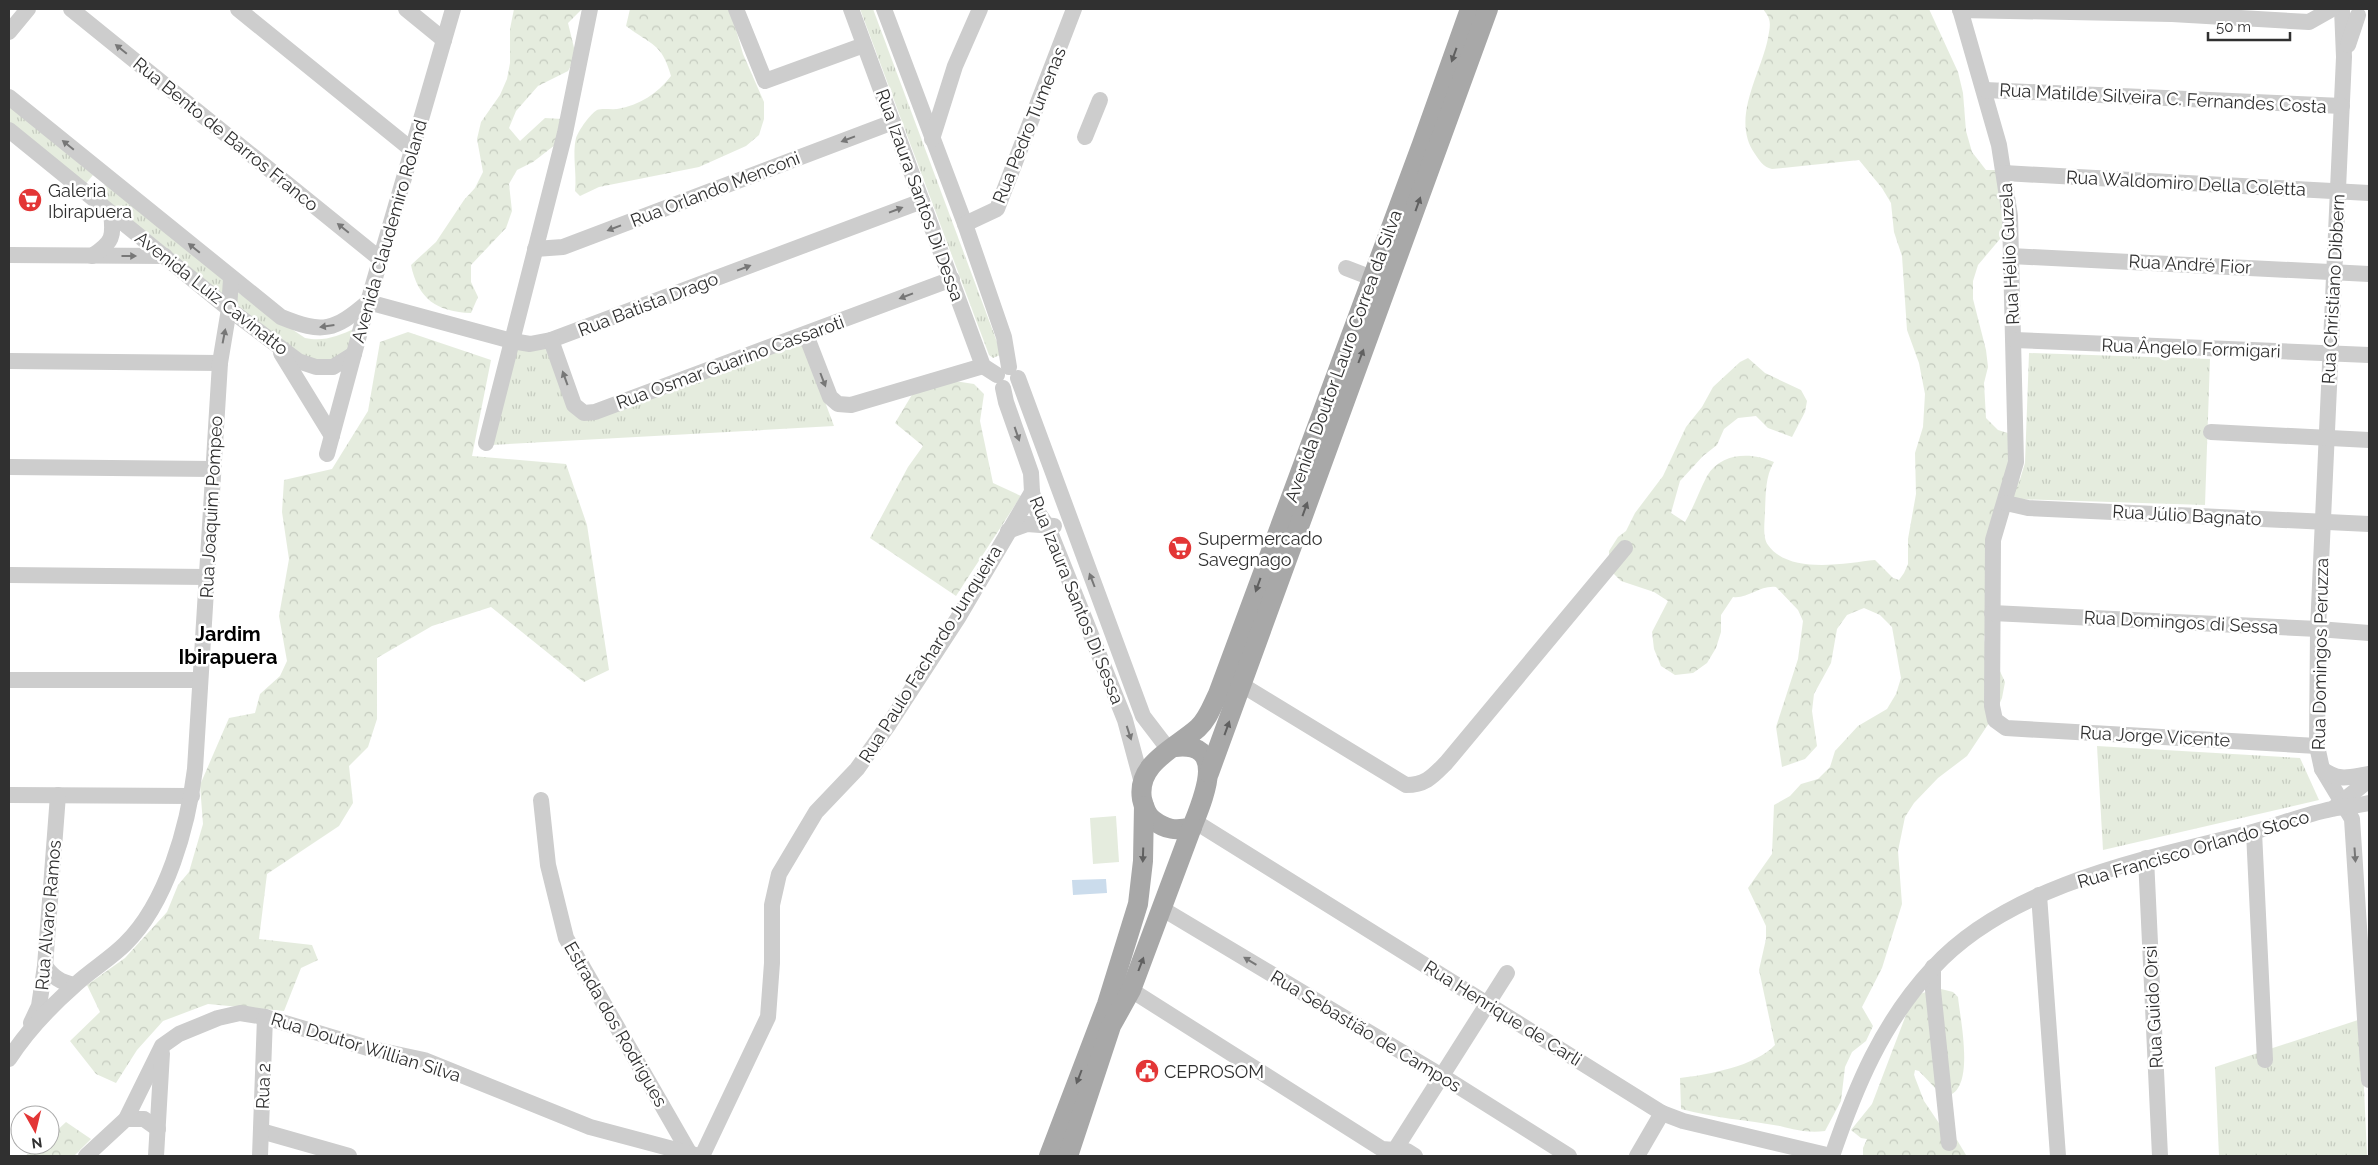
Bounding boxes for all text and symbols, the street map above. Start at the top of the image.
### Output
scale bar [2208,10,2290,42]
text: 50 m [2216,18,2251,36]
one-way arrow [115,44,128,55]
street label: Rua Pedro Tumenas [988,44,1070,206]
one-way arrow [1450,47,1457,62]
street label: Rua Bento de Barros Franco [129,53,323,215]
street label: Rua Matilde Silveira C. Fernandes Costa [1999,79,2327,117]
street label: Rua Izaura Santos Di Dessa [872,86,968,304]
street label: Avenida Claudemiro Roland [347,117,431,345]
one-way arrow [840,136,855,143]
one-way arrow [61,140,74,151]
street label: Rua Orlando Menconi [627,147,803,231]
street label: Rua Waldomiro Della Coletta [2065,166,2307,200]
place label: Galeria Ibirapuera [48,180,132,222]
street label: Rua Hélio Guzela [1995,183,2023,325]
supermarket icon: Galeria Ibirapuera [17,187,43,213]
street label: Rua Christiano Dibbern [2318,193,2348,385]
one-way arrow [1414,196,1422,211]
one-way arrow [889,206,904,214]
street label: Avenida Doutor Lauro Correa da Silva [1280,207,1406,505]
one-way arrow [336,223,349,234]
one-way arrow [606,224,621,232]
street label: Avenida Luiz Cavinatto [131,227,293,359]
one-way arrow [187,242,200,253]
street label: Rua André Fior [2128,250,2253,278]
one-way arrow [121,252,137,260]
one-way arrow [737,263,751,271]
street label: Rua Batista Drago [575,268,721,340]
one-way arrow [899,293,913,301]
street label: Rua Osmar Guarino Cassaroti [613,311,847,413]
one-way arrow [319,323,335,331]
one-way arrow [221,328,229,344]
street label: Rua Ângelo Formigari [2101,333,2281,362]
one-way arrow [1357,348,1365,363]
one-way arrow [561,371,568,386]
one-way arrow [820,373,827,388]
street label: Rua Joaquim Pompeo [196,415,226,599]
one-way arrow [1014,427,1021,442]
street label: Rua Izaura Santos Di Sessa [1026,493,1128,707]
one-way arrow [1302,501,1309,516]
street label: Rua Júlio Bagnato [2112,501,2262,529]
place label: Supermercado Savegnago [1198,528,1323,570]
supermarket icon: Supermercado Savegnago [1167,535,1193,561]
street label: Rua Paulo Fachardo Junqueira [854,542,1006,766]
street label: Rua Domingos Peruzza [2308,558,2332,750]
one-way arrow [1088,572,1096,587]
one-way arrow [1254,578,1262,593]
street label: Rua Domingos di Sessa [2083,606,2279,638]
district label: Jardim Ibirapuera [179,622,277,669]
one-way arrow [1223,720,1231,735]
street label: Rua Jorge Vicente [2079,722,2231,750]
one-way arrow [1126,725,1133,740]
street label: Rua Francisco Orlando Stoco [2075,806,2312,892]
street label: Rua Alvaro Ramos [31,839,65,991]
one-way arrow [1139,847,1147,863]
one-way arrow [2351,847,2359,863]
street label: Estrada dos Rodrigues [560,938,672,1111]
street label: Rua Guido Orsi [2139,945,2167,1069]
one-way arrow [1138,956,1145,971]
street label: Rua Henrique de Carli [1420,956,1586,1070]
one-way arrow [1243,957,1256,966]
street label: Rua Sebastião de Campos [1267,966,1465,1096]
street label: Rua Doutor Willian Silva [269,1008,463,1086]
public building icon: CEPROSOM [1134,1058,1160,1084]
place label: CEPROSOM [1164,1061,1264,1082]
street label: Rua 2 [252,1063,274,1109]
one-way arrow [1075,1070,1083,1085]
north arrow [10,1105,60,1155]
text: N [30,1134,43,1152]

